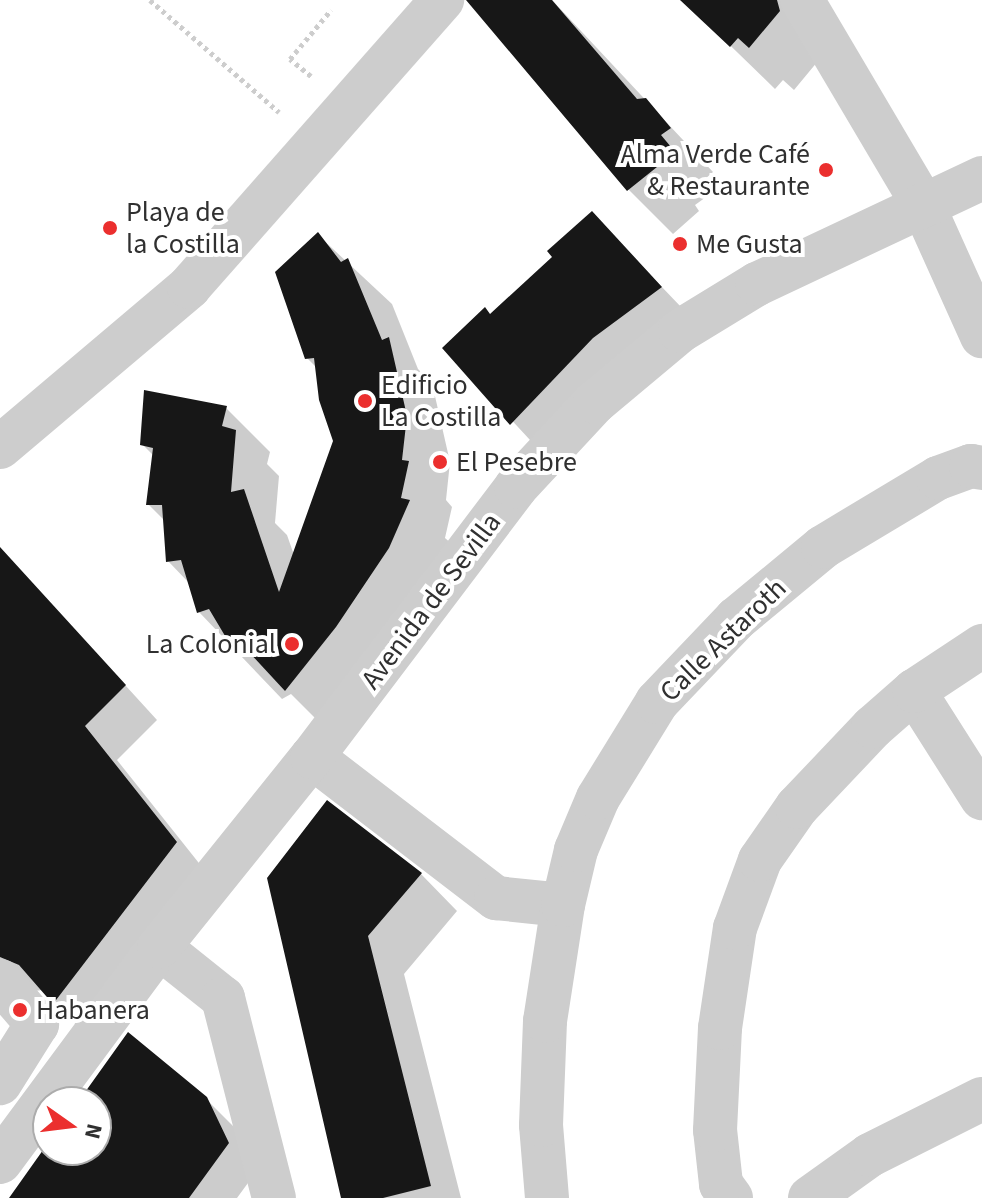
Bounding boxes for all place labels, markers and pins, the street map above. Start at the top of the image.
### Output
place label: Alma Verde Café & Restaurante [620,137,810,203]
marker: Alma Verde Café & Restaurante [817,161,835,179]
place label: Playa de la Costilla [126,195,240,261]
marker: Playa de la Costilla [101,219,119,237]
place label: Me Gusta [696,227,803,261]
marker: Me Gusta [671,235,689,253]
place label: Edificio La Costilla [381,368,501,434]
marker: Edificio La Costilla [356,392,374,410]
place label: El Pesebre [456,445,577,479]
marker: El Pesebre [431,453,449,471]
place label: La Colonial [146,627,276,661]
marker: La Colonial [283,635,301,653]
place label: Habanera [36,993,150,1027]
marker: Habanera [11,1001,29,1019]

